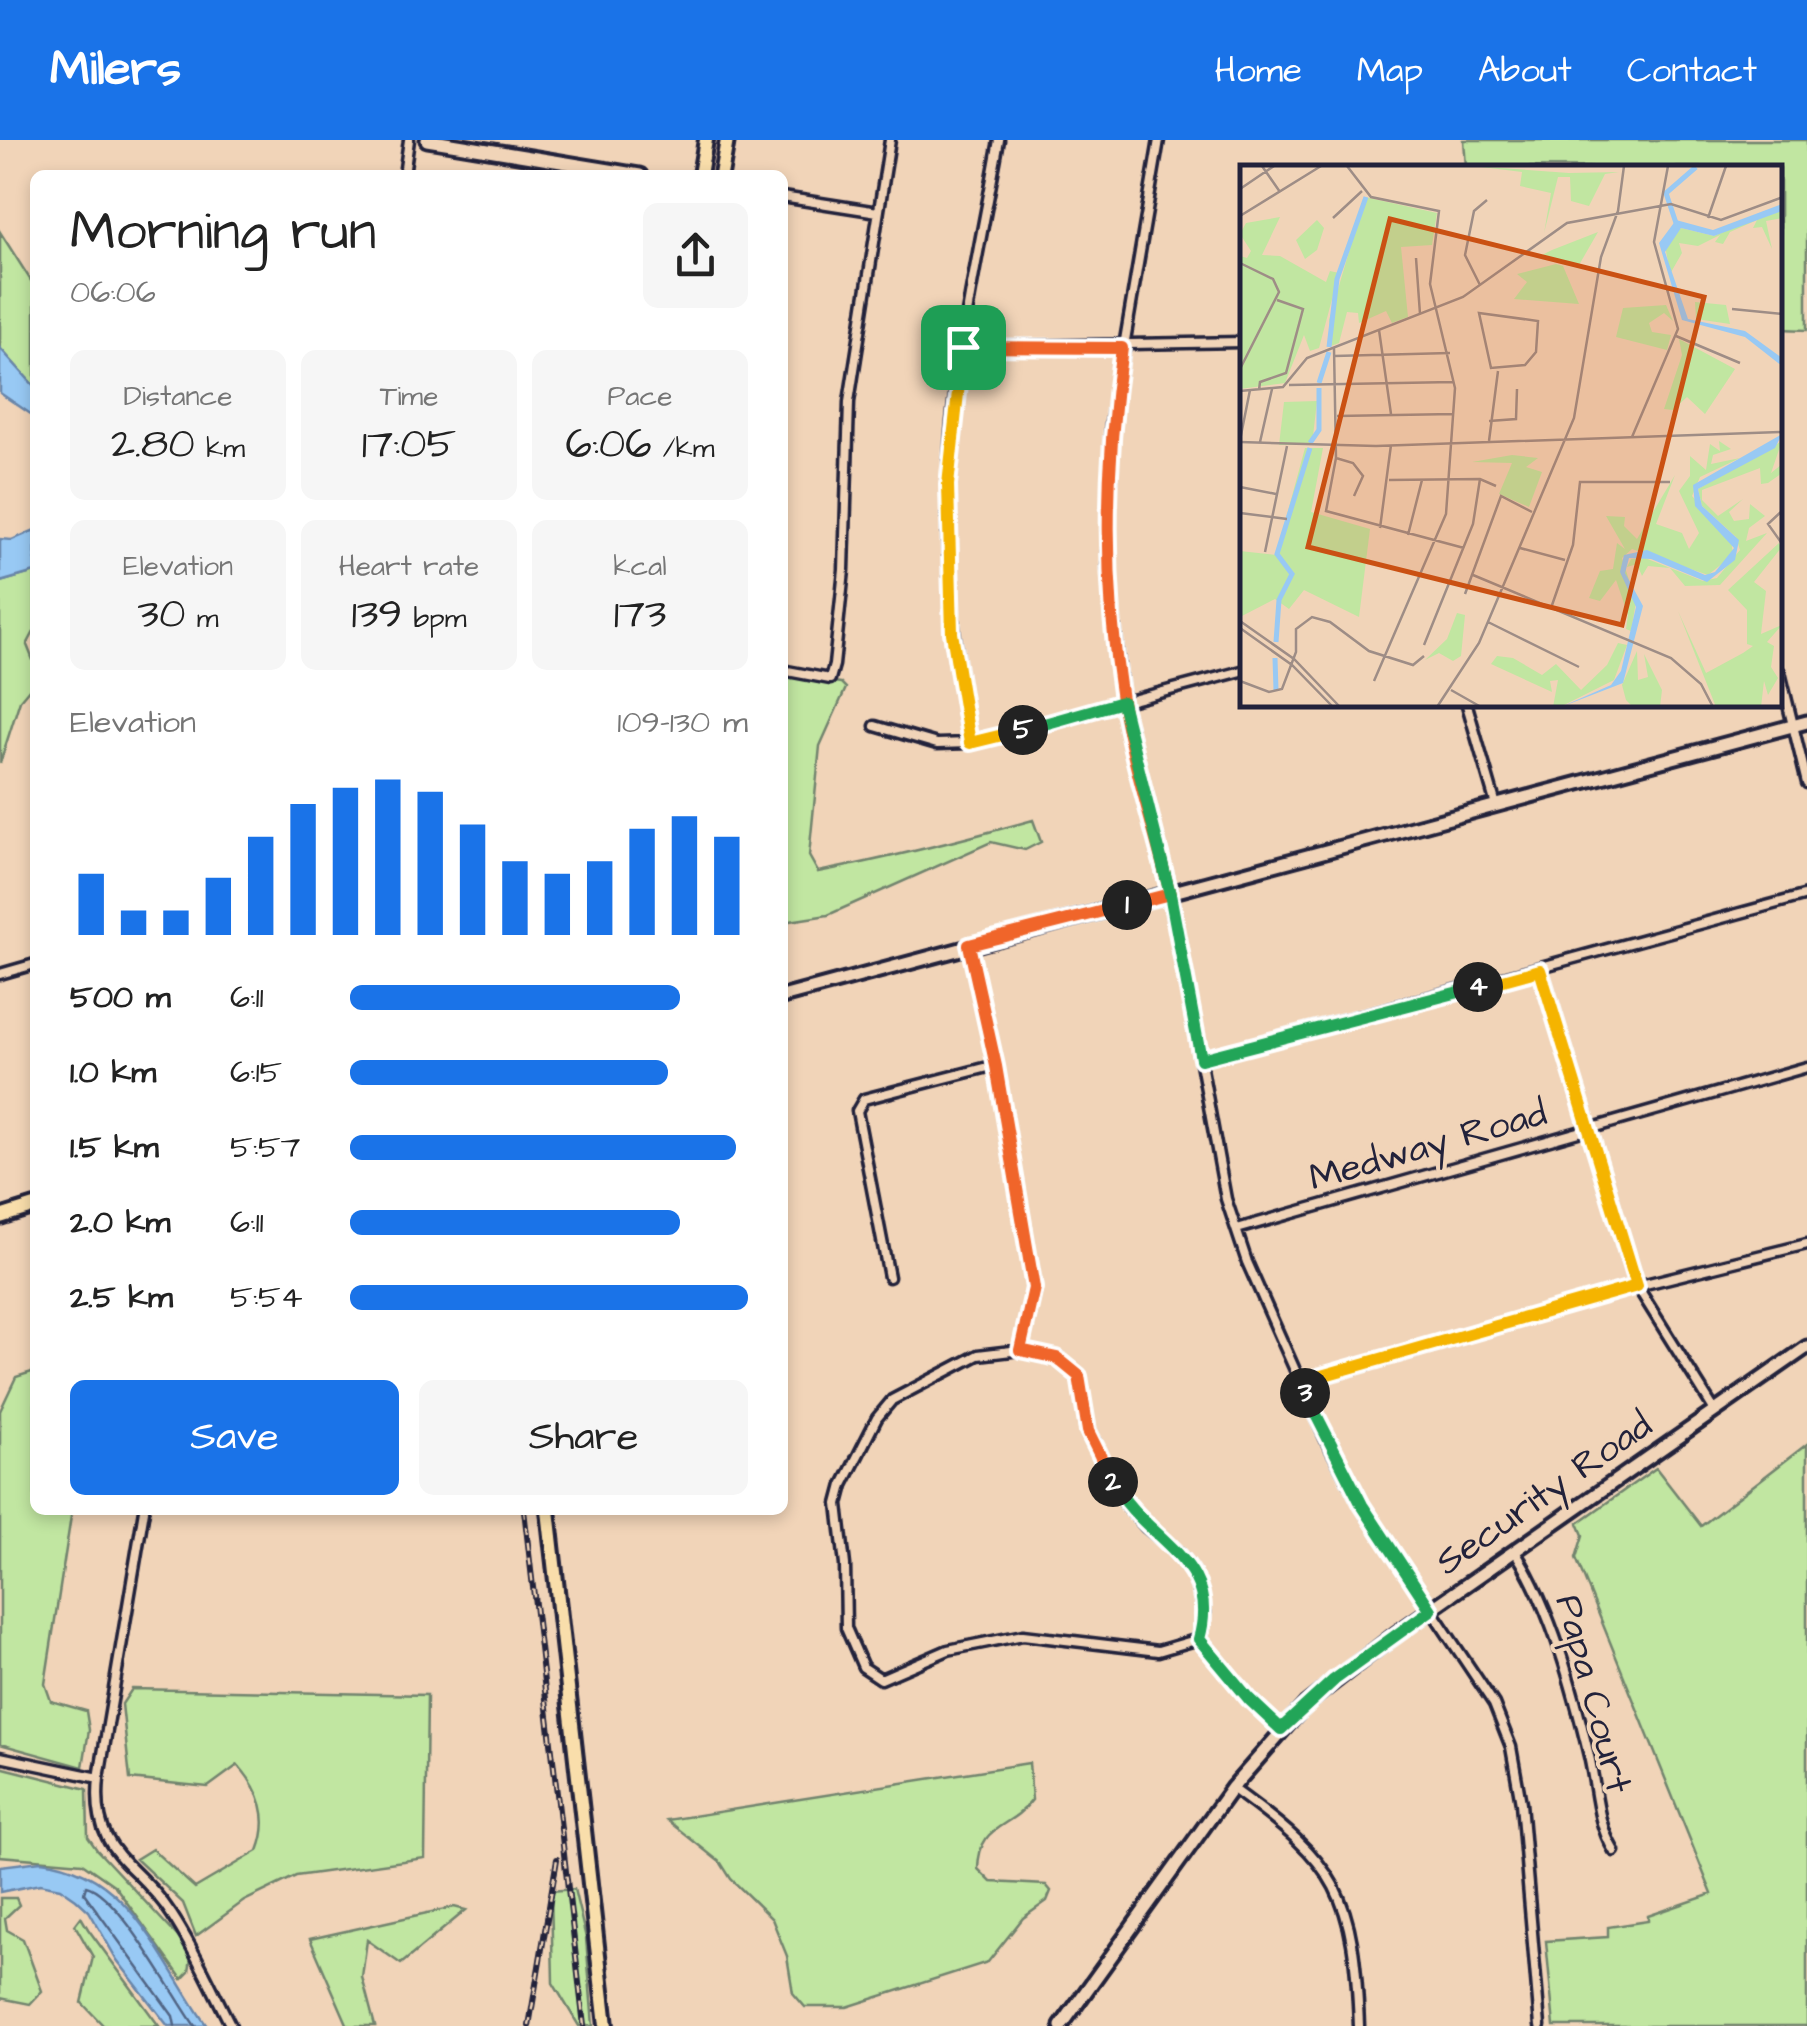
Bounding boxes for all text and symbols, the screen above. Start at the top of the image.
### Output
text: Milers [50,37,181,103]
text: Home [1215,46,1302,95]
text: Map [1357,46,1423,95]
text: About [1478,46,1572,95]
text: Contact [1627,46,1757,95]
inset map [1240,165,1782,708]
text: Morning run [70,194,376,270]
button: share [643,203,748,308]
text: 06:06 [70,270,156,315]
pin [921,305,1006,390]
icon: arrive [936,320,991,375]
text: Distance [124,377,232,416]
text: Time [380,377,438,416]
text: Pace [608,377,672,416]
text: 2.80 [111,416,195,474]
text: 17:05 [362,416,456,474]
text: 6:06 [565,416,652,474]
text: km [195,429,245,468]
text: /km [652,429,715,468]
text: Elevation [123,547,233,586]
text: Heart rate [339,547,479,586]
text: kcal [613,547,667,586]
text: 30 [138,586,185,644]
text: 139 [352,586,402,644]
text: 173 [614,586,666,644]
text: m [185,599,218,638]
text: bpm [402,599,466,638]
text: Elevation [70,700,196,745]
text: 109–130 m [617,700,748,745]
pin: 5 [998,705,1048,755]
text: 5 [1013,710,1033,749]
pin: 1 [1102,880,1152,930]
text: 1 [1125,885,1129,924]
pin: 4 [1453,962,1503,1012]
text: 4 [1468,967,1488,1006]
text: 500 m [70,975,171,1020]
text: 6:11 [230,975,264,1020]
text: 1.0 km [70,1050,156,1095]
text: 6:15 [230,1050,282,1095]
street label: Medway Road [1303,1087,1553,1206]
text: 1.5 km [70,1125,159,1170]
text: 5:57 [230,1125,300,1170]
text: 2.0 km [70,1200,170,1245]
text: 6:11 [230,1200,264,1245]
text: 2.5 km [70,1275,173,1320]
text: 5:54 [230,1275,302,1320]
pin: 3 [1280,1368,1330,1418]
text: 3 [1298,1373,1312,1412]
button: Save [70,1380,399,1495]
button: Share [419,1380,748,1495]
street label: Security Road [1425,1400,1663,1589]
pin: 2 [1088,1457,1138,1507]
text: 2 [1105,1462,1121,1501]
street label: Papa Court [1542,1589,1644,1799]

